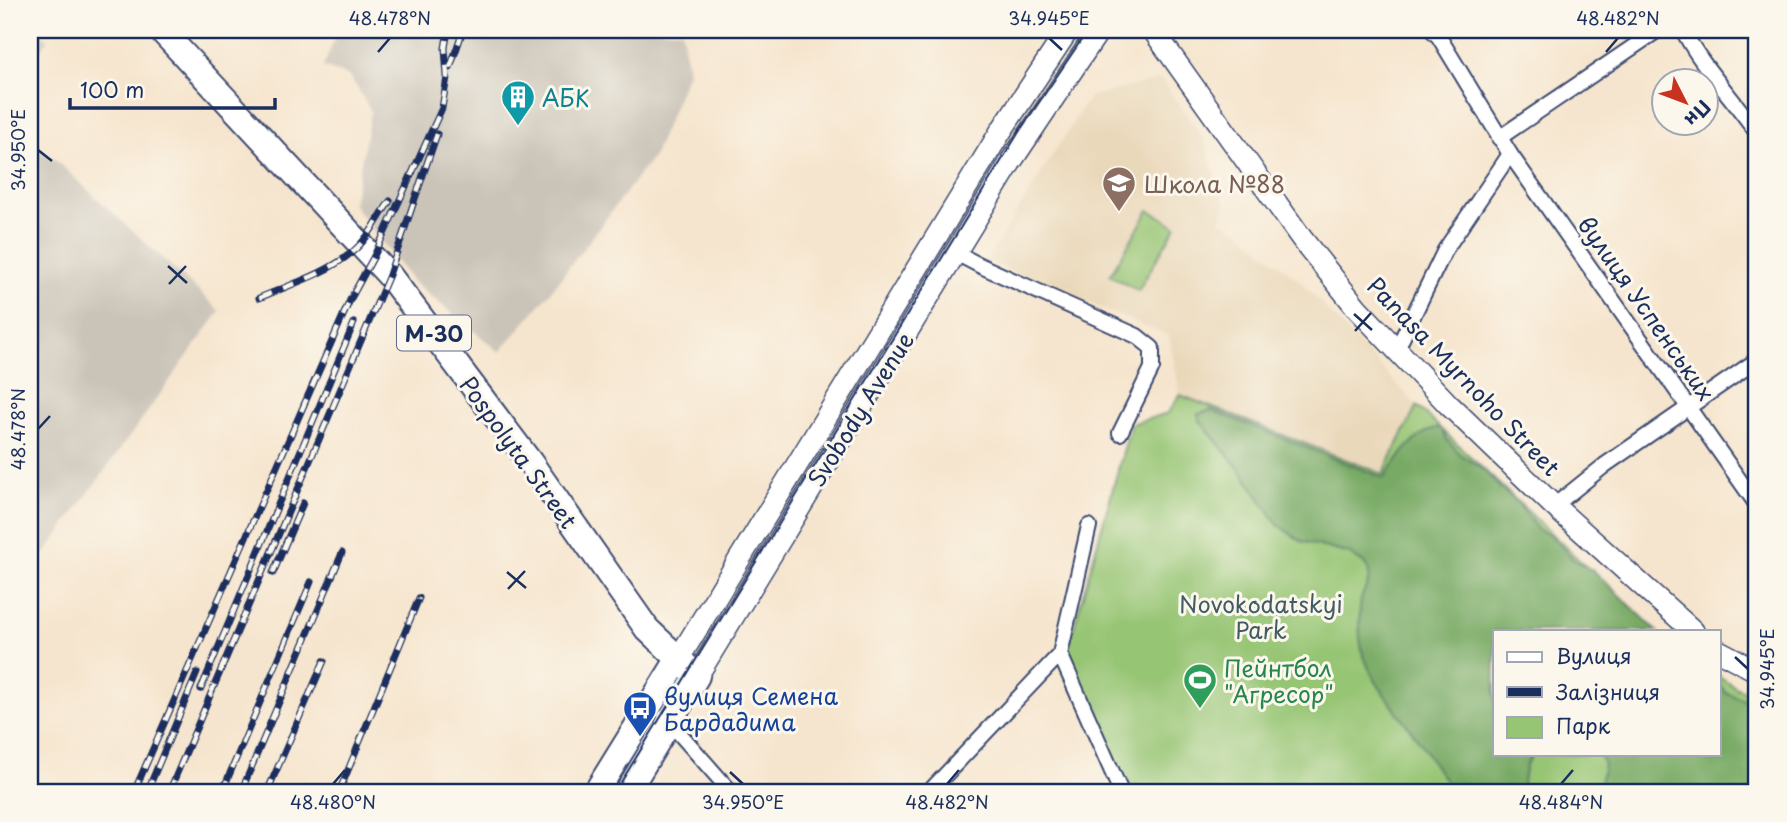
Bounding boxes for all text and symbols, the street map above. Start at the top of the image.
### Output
text: 48.478°N [349,4,431,31]
text: 34.945°E [1008,4,1090,31]
text: 48.482°N [1576,4,1660,31]
scale bar [70,66,275,110]
north arrow [1650,66,1720,136]
text: 100 m [80,73,144,105]
building icon: АБК [499,78,537,127]
place label: АБК [542,80,589,115]
text: Пн [1679,94,1718,134]
text: 34.950°E [4,109,31,191]
school or university icon: Школа №88 [1100,164,1138,213]
place label: Школа №88 [1144,166,1285,201]
street label: вулиця Успенських [1570,209,1724,407]
street label: Panasa Myrnoho Street [1359,269,1569,483]
road number: М-30 [397,316,471,350]
street label: Svobody Avenue [798,325,922,493]
street label: Pospolyta Street [452,368,586,536]
text: 48.478°N [4,388,31,470]
park label: Novokodatskyi Park [1179,586,1343,647]
text: 34.945°E [1753,628,1780,710]
legend [1493,630,1720,756]
text: Вулиця [1556,639,1632,671]
place label: Пейнтбол "Агресор" [1224,650,1334,711]
sports icon: Пейнтбол "Агресор" [1181,661,1219,710]
text: Залізниця [1555,675,1660,707]
place label: вулиця Семена Бардадима [664,678,839,739]
bus stop icon: вулиця Семена Бардадима [621,689,659,738]
text: Парк [1556,709,1611,741]
text: 48.480°N [290,788,376,815]
text: 34.950°E [702,788,784,815]
text: 48.482°N [905,788,989,815]
text: 48.484°N [1519,788,1603,815]

